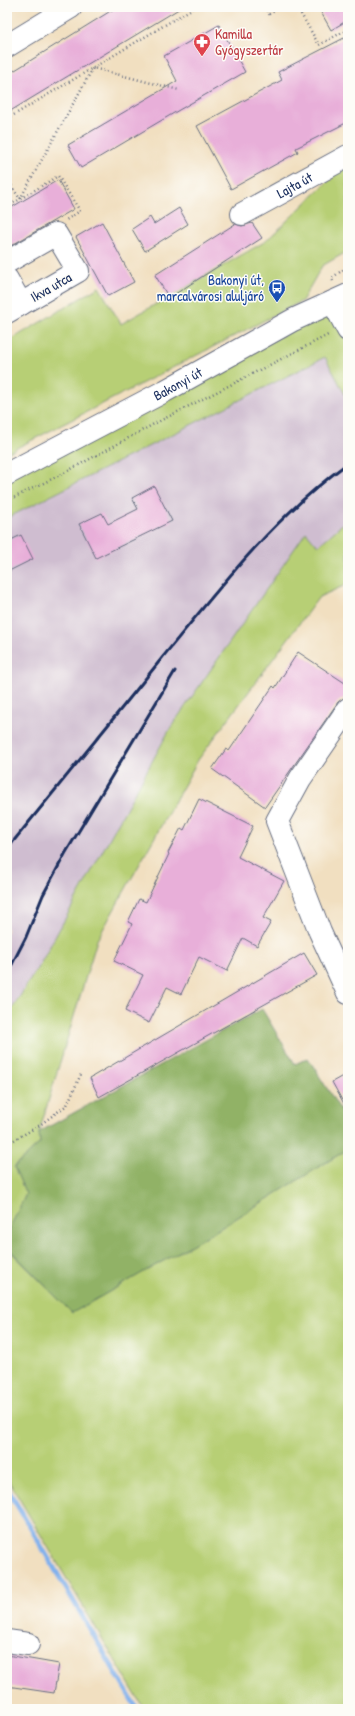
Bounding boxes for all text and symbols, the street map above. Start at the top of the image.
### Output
place label: Kamilla Gyógyszertár [215,24,284,60]
pharmacy icon: Kamilla Gyógyszertár [192,32,212,57]
street label: Lajta út [273,167,316,202]
street label: Ikva utca [27,267,75,306]
place label: Bakonyi út, marcalvárosi aluljáró [157,270,264,306]
bus stop icon: Bakonyi út, marcalvárosi aluljáró [267,278,287,303]
street label: Bakonyi út [150,362,205,405]

